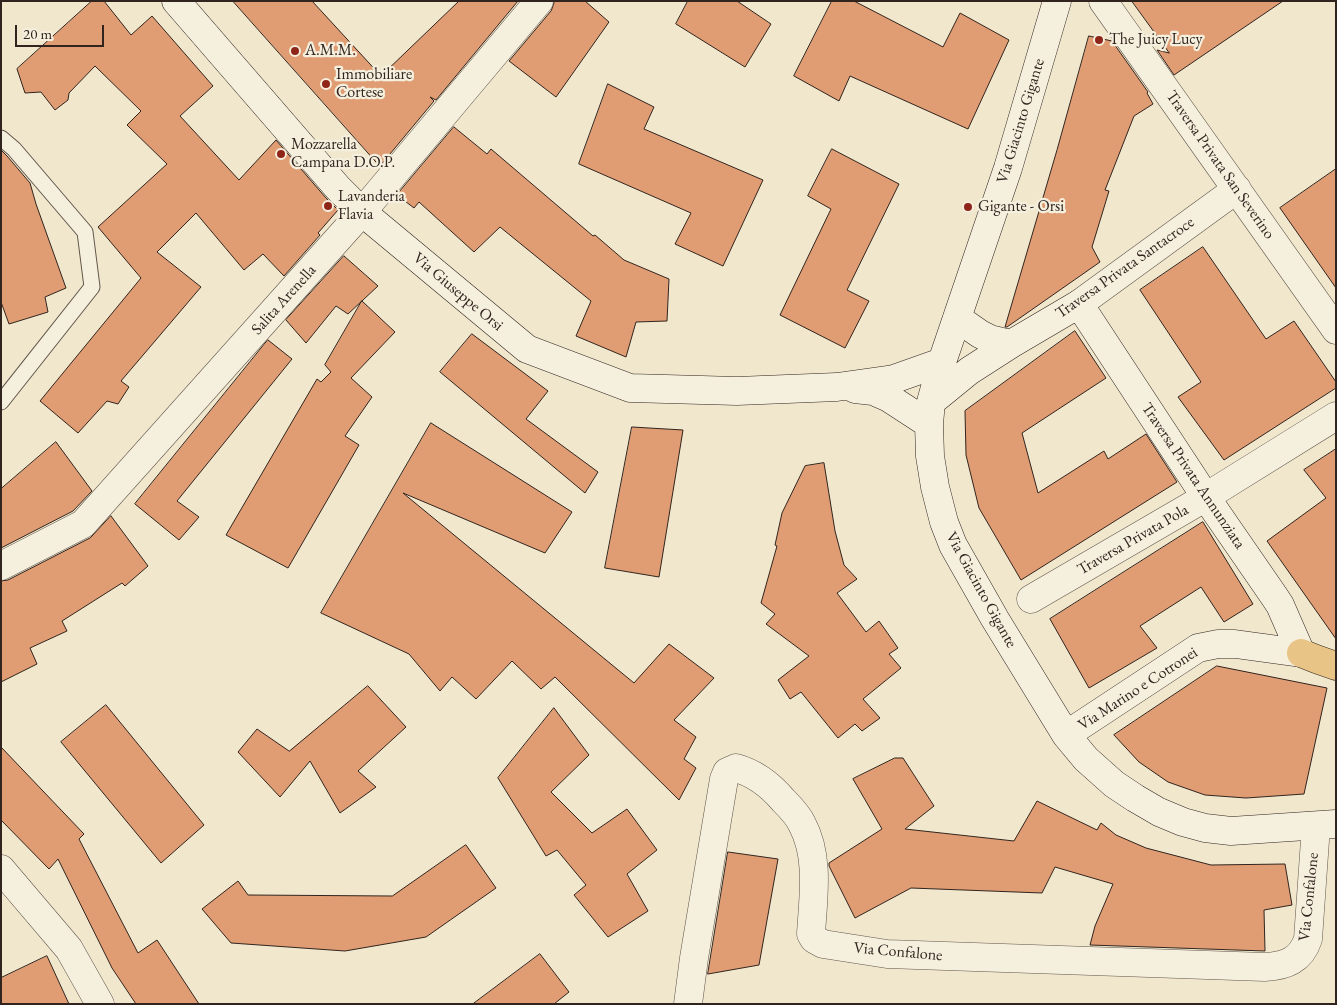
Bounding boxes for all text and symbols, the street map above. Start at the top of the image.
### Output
scale bar [18,15,106,47]
text: 20 m [23,24,52,43]
place label: The Juicy Lucy [1109,30,1203,50]
marker: The Juicy Lucy [1093,34,1105,46]
place label: A.M.M. [305,41,356,61]
marker: A.M.M. [289,45,301,57]
street label: Via Giacinto Gigante [993,56,1049,186]
place label: Immobiliare Cortese [336,65,412,103]
marker: Immobiliare Cortese [320,78,332,90]
street label: Traversa Privata San Severino [1161,87,1279,243]
place label: Mozzarella Campana D.O.P. [291,135,395,173]
marker: Mozzarella Campana D.O.P. [275,148,287,160]
place label: Lavanderia Flavia [338,187,405,225]
place label: Gigante - Orsi [978,197,1064,217]
marker: Lavanderia Flavia [322,200,334,212]
marker: Gigante - Orsi [962,201,974,213]
street label: Traversa Privata Santacroce [1052,213,1198,323]
street label: Via Giuseppe Orsi [409,249,507,335]
street label: Salita Arenella [248,261,320,339]
street label: Traversa Privata Annunziata [1137,399,1249,553]
street label: Traversa Privata Pola [1074,500,1192,580]
street label: Via Giacinto Gigante [941,529,1021,651]
street label: Via Marino e Cotronei [1075,643,1201,735]
street label: Via Confalone [1295,852,1323,942]
street label: Via Confalone [853,939,943,965]

